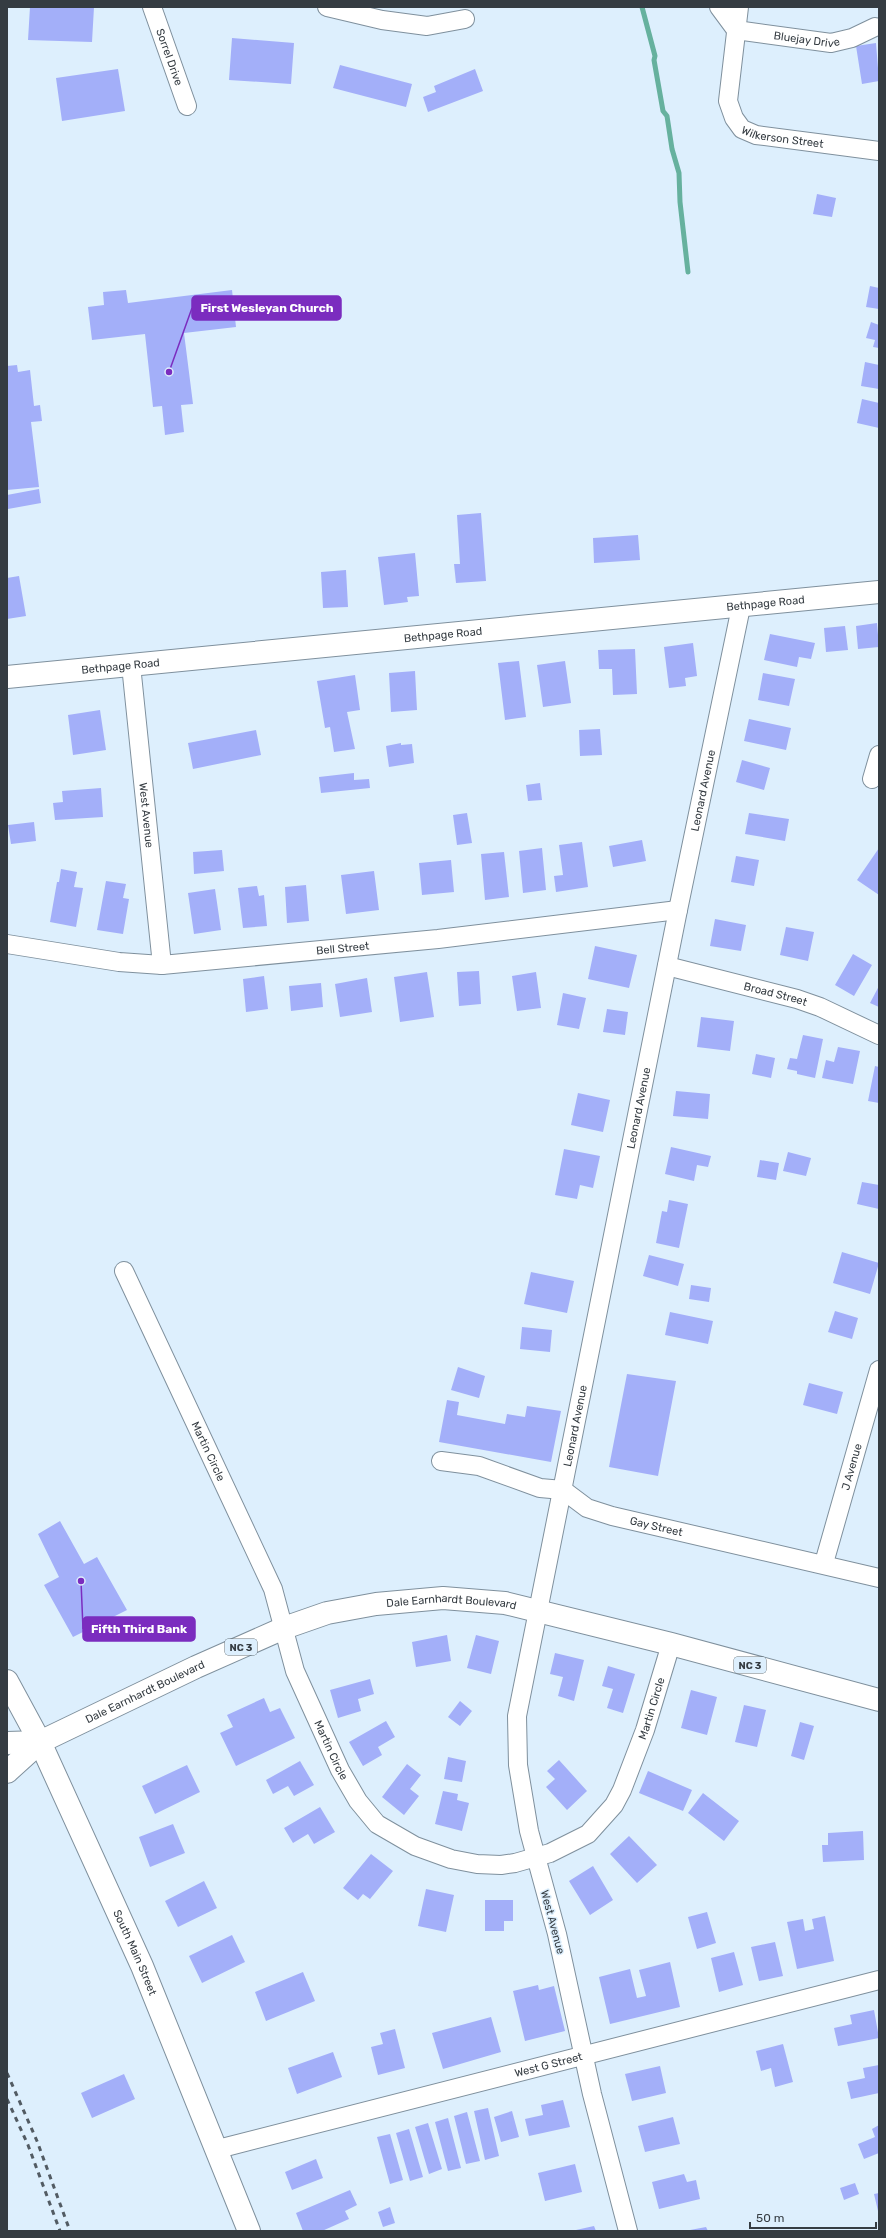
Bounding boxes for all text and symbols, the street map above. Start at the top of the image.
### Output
street label: Sorrel Drive [153,27,185,87]
street label: Bluejay Drive [773,29,841,50]
street label: Wilkerson Street [739,124,825,151]
callout: First Wesleyan Church [192,296,341,320]
text: First Wesleyan Church [200,301,334,315]
street label: Bethpage Road [726,593,805,614]
street label: Bethpage Road [403,625,483,645]
street label: Bethpage Road [81,656,160,677]
street label: Leonard Avenue [689,749,718,833]
street label: West Avenue [136,782,156,849]
street label: Bell Street [315,939,371,957]
street label: Broad Street [742,980,809,1009]
street label: Leonard Avenue [624,1066,653,1150]
street label: Leonard Avenue [561,1384,590,1468]
street label: Martin Circle [188,1420,228,1483]
street label: J Avenue [839,1442,865,1492]
street label: Gay Street [629,1514,685,1539]
street label: Dale Earnhardt Boulevard [386,1592,518,1613]
callout: Fifth Third Bank [83,1617,195,1641]
text: Fifth Third Bank [91,1622,187,1636]
road number: NC 3 [225,1639,257,1655]
road number: NC 3 [734,1657,766,1673]
street label: Dale Earnhardt Boulevard [83,1658,207,1726]
street label: Martin Circle [636,1676,668,1741]
street label: Martin Circle [311,1718,350,1782]
street label: West Avenue [538,1889,567,1955]
street label: South Main Street [110,1908,159,1998]
street label: West G Street [513,2050,584,2080]
scale bar [750,2204,876,2230]
text: 50 m [756,2211,784,2225]

